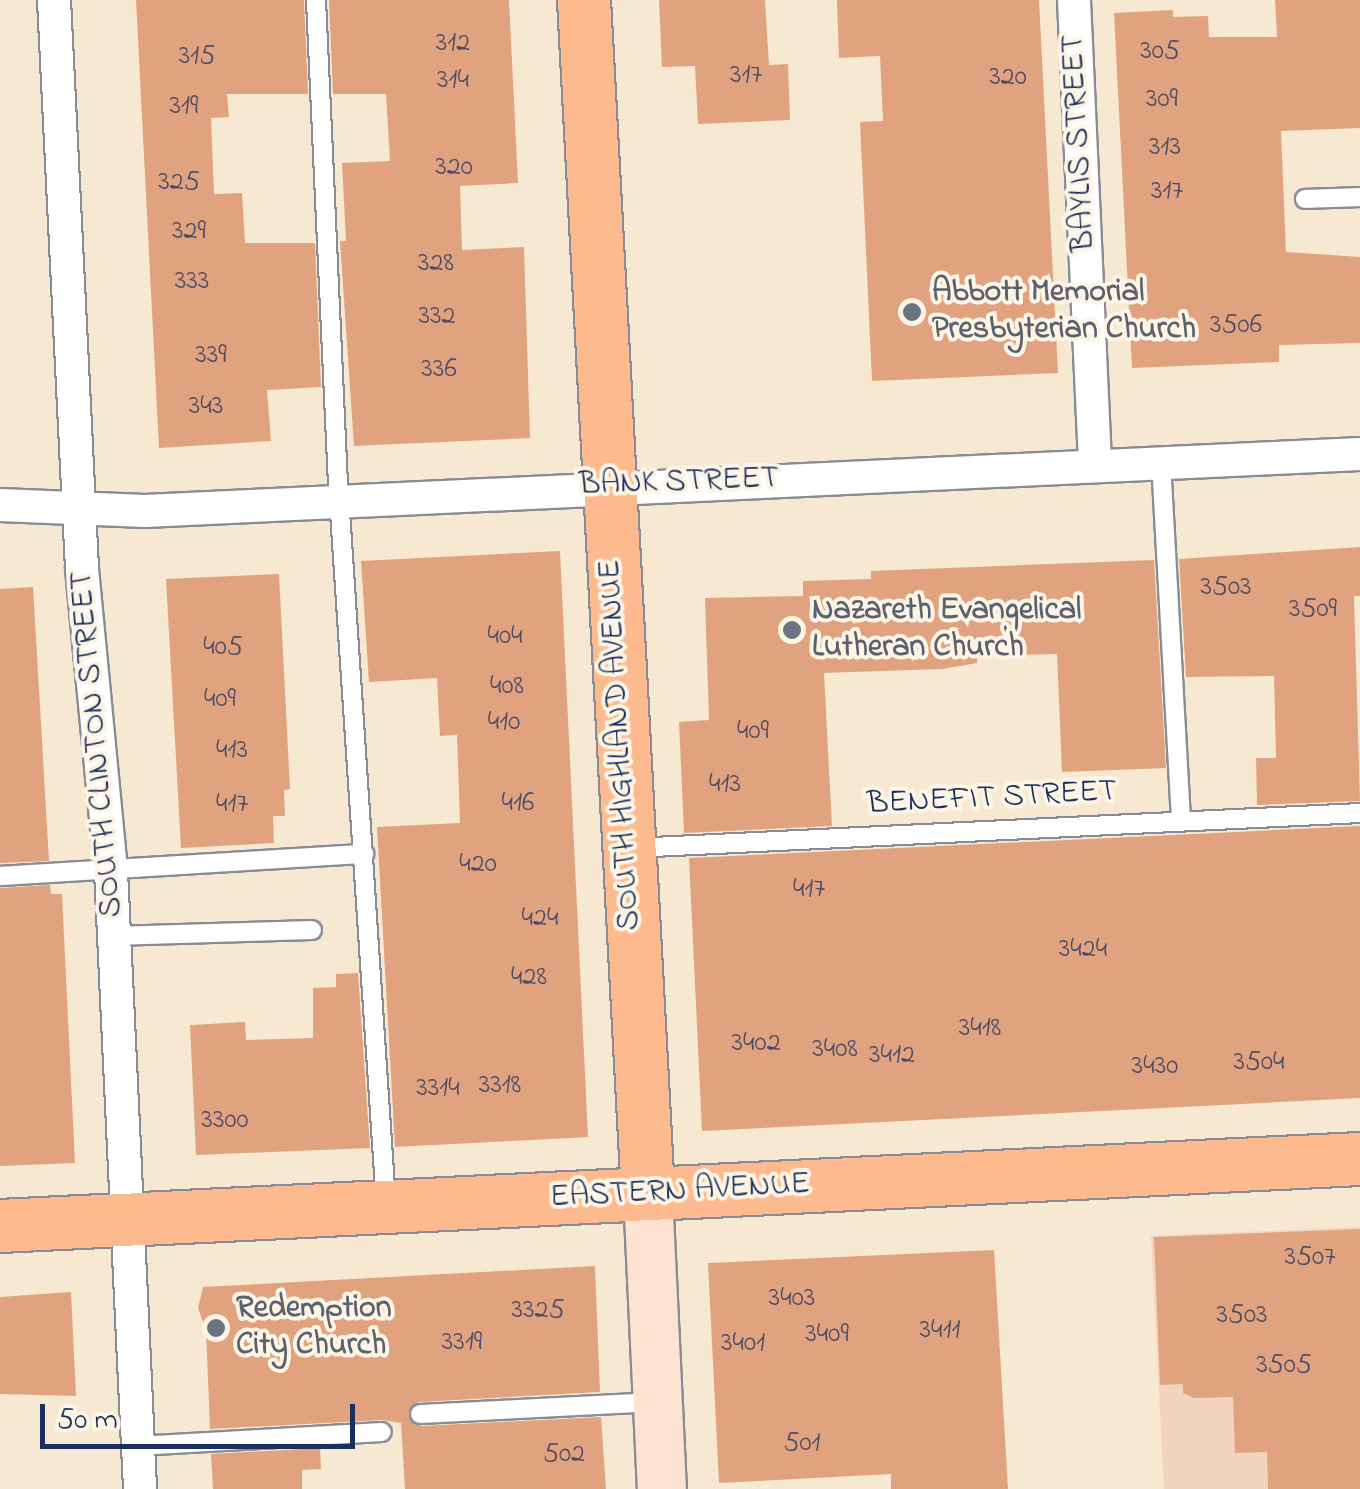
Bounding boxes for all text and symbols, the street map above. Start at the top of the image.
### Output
house number: 312 [436,27,470,61]
street label: BAYLIS STREET [1055,33,1105,253]
house number: 305 [1140,35,1180,69]
house number: 315 [179,40,215,74]
house number: 317 [730,59,762,93]
house number: 320 [989,61,1027,95]
house number: 314 [437,64,469,98]
house number: 309 [1146,83,1178,117]
house number: 319 [170,90,198,124]
house number: 313 [1149,131,1181,165]
house number: 320 [435,151,473,185]
house number: 325 [158,166,200,200]
house number: 317 [1151,175,1183,209]
house number: 329 [172,215,206,249]
house number: 328 [418,247,454,281]
house number: 333 [175,265,209,299]
place label: Abbott Memorial Presbyterian Church [932,275,1196,350]
house number: 332 [418,300,456,334]
marker: Abbott Memorial Presbyterian Church [901,301,923,323]
house number: 3506 [1210,309,1262,343]
house number: 339 [195,339,227,373]
house number: 336 [421,353,457,387]
house number: 343 [189,390,223,424]
street label: BANK STREET [578,460,780,506]
street label: SOUTH HIGHLAND AVENUE [592,559,650,931]
street label: SOUTH CLINTON STREET [64,569,132,919]
house number: 3503 [1200,571,1252,605]
place label: Nazareth Evangelical Lutheran Church [812,593,1081,668]
house number: 3509 [1289,593,1337,627]
marker: Nazareth Evangelical Lutheran Church [781,619,803,641]
house number: 404 [487,620,523,654]
house number: 405 [203,631,243,665]
house number: 408 [490,670,524,704]
house number: 409 [204,683,236,717]
house number: 410 [488,706,520,740]
house number: 409 [737,715,769,749]
house number: 413 [216,734,248,768]
house number: 413 [709,768,741,802]
street label: BENEFIT STREET [866,773,1118,825]
house number: 416 [502,787,534,821]
house number: 417 [216,788,248,822]
house number: 420 [459,848,497,882]
house number: 417 [793,873,825,907]
house number: 424 [522,902,558,936]
house number: 3424 [1059,933,1107,967]
house number: 428 [511,961,547,995]
house number: 3418 [959,1012,1001,1046]
house number: 3402 [731,1027,781,1061]
house number: 3408 [812,1033,858,1067]
house number: 3412 [869,1039,915,1073]
house number: 3504 [1233,1046,1285,1080]
house number: 3430 [1132,1050,1178,1084]
house number: 3318 [479,1069,521,1103]
house number: 3314 [416,1072,460,1106]
house number: 3300 [201,1104,249,1138]
street label: EASTERN AVENUE [549,1166,811,1218]
house number: 3507 [1284,1241,1336,1275]
house number: 3403 [769,1282,815,1316]
place label: Redemption City Church [236,1291,392,1366]
house number: 3325 [511,1294,565,1328]
house number: 3503 [1216,1299,1268,1333]
house number: 3411 [920,1314,960,1348]
marker: Redemption City Church [205,1317,227,1339]
house number: 3409 [805,1318,849,1352]
house number: 3319 [442,1326,482,1360]
house number: 3401 [721,1327,765,1361]
house number: 3505 [1256,1349,1312,1383]
scale bar [45,1384,360,1446]
text: 50 m [57,1399,118,1443]
house number: 501 [783,1427,821,1461]
house number: 502 [543,1438,585,1472]

